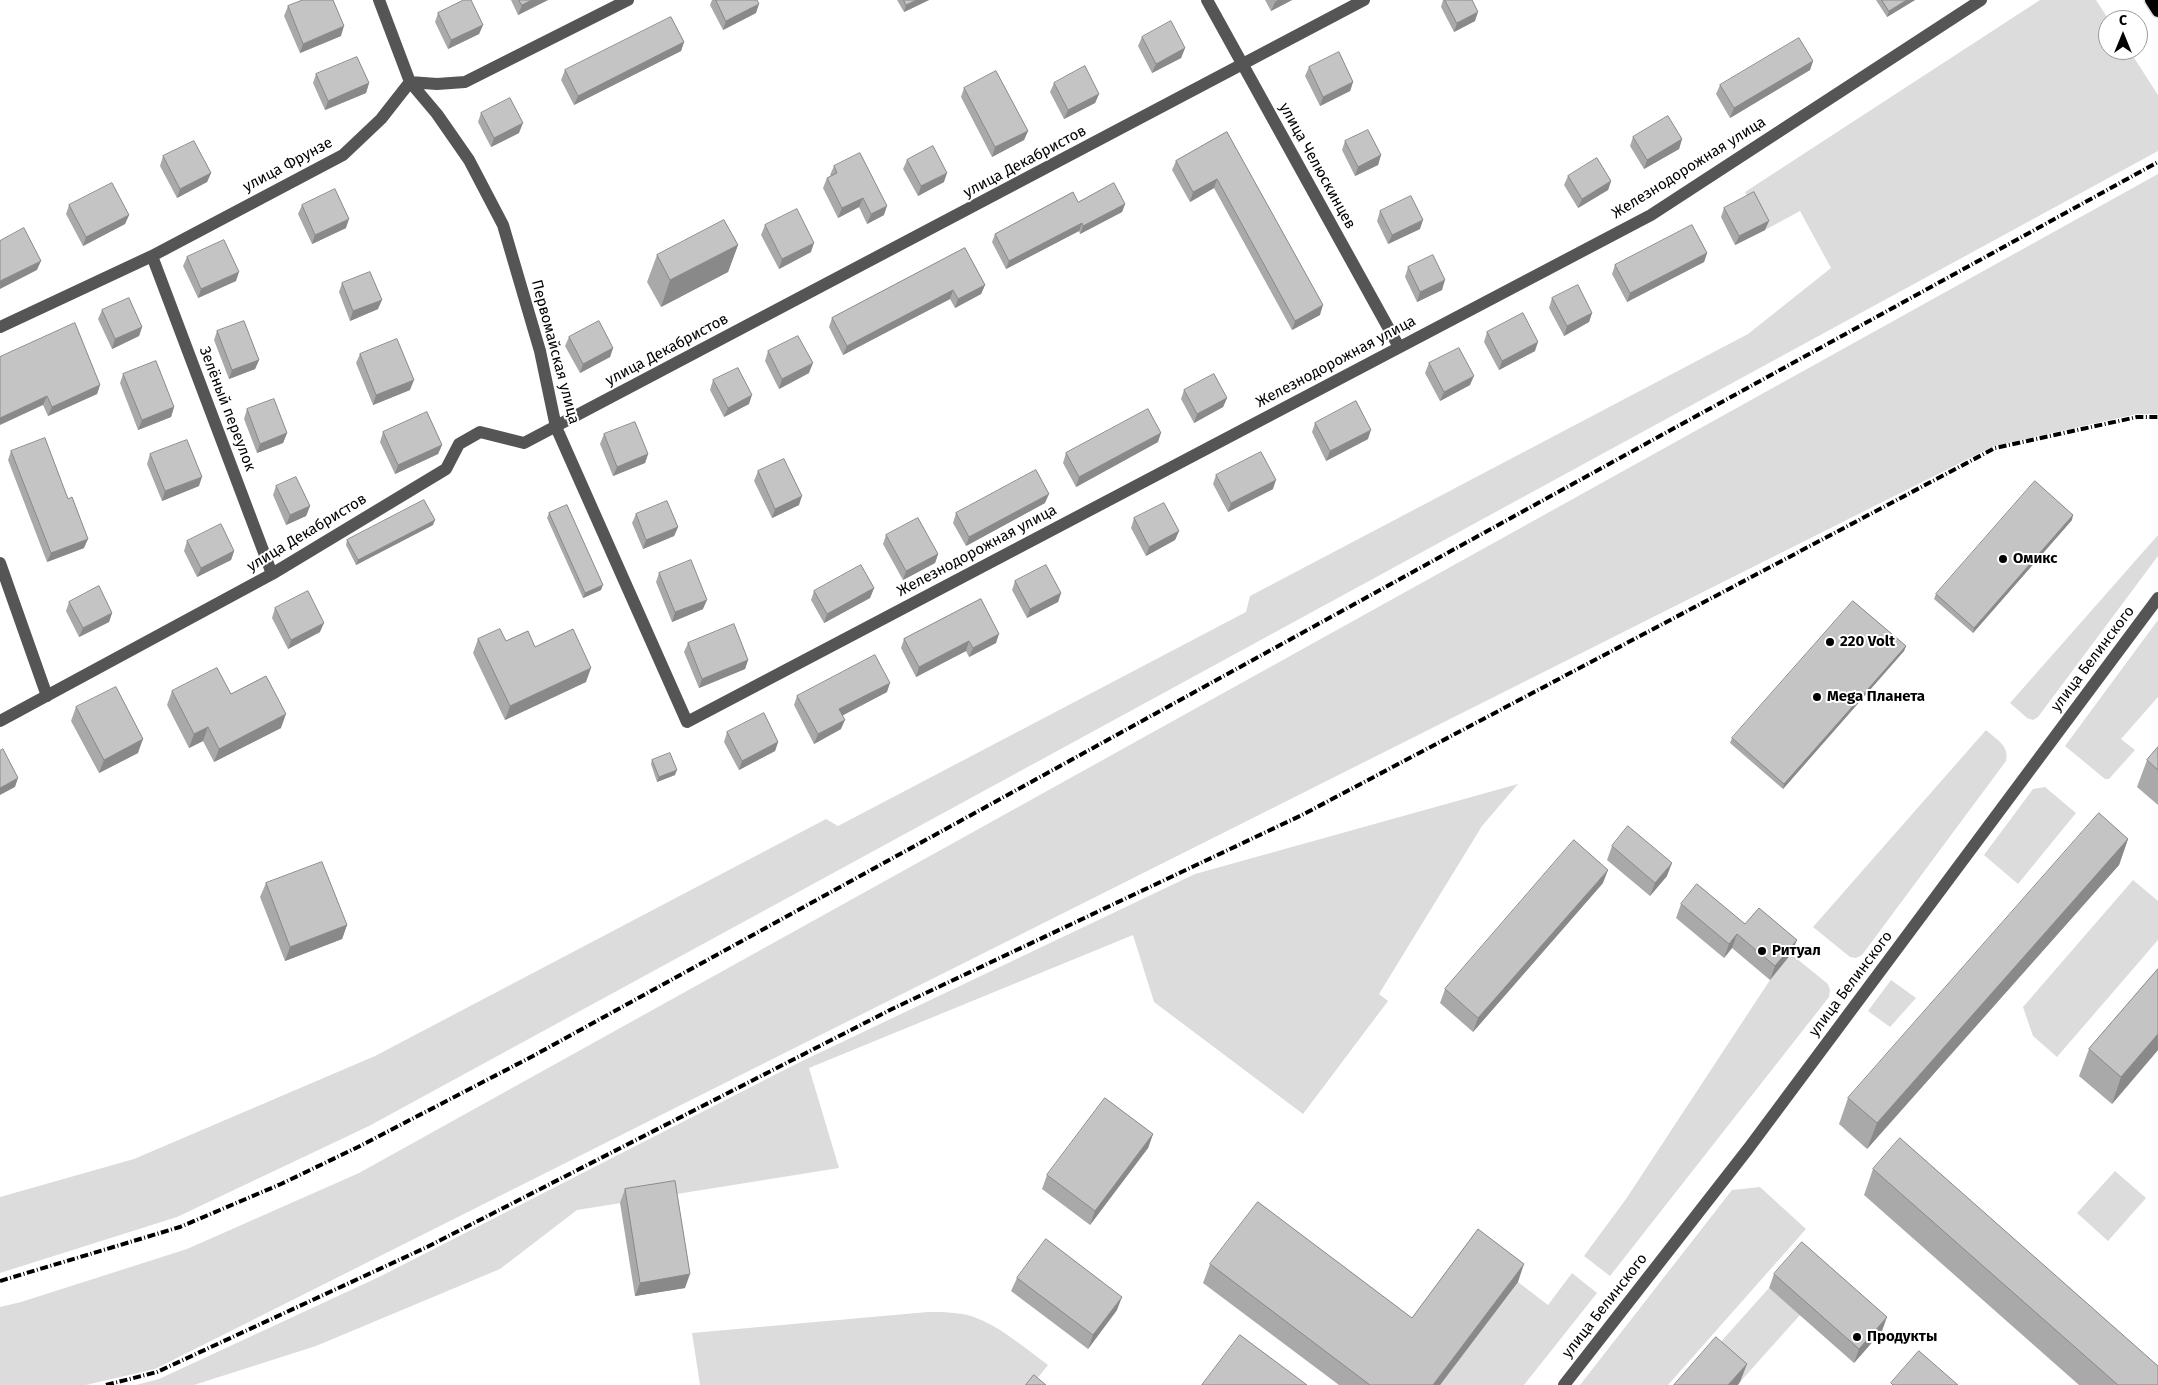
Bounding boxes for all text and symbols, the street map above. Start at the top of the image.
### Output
north arrow [2098,10,2148,60]
text: С [2119,12,2127,29]
street label: улица Челюскинцев [1275,100,1359,232]
street label: Железнодорожная улица [1609,113,1769,223]
street label: улица Декабристов [961,122,1089,202]
street label: улица Фрунзе [240,134,336,196]
street label: Первомайская улица [527,278,583,426]
street label: улица Декабристов [603,310,731,390]
street label: Железнодорожная улица [1253,312,1419,412]
street label: Зелёный переулок [195,344,259,474]
street label: улица Декабристов [244,490,370,576]
street label: Железнодорожная улица [894,501,1060,601]
place label: Омикс [2013,550,2058,568]
marker: Омикс [1997,553,2009,565]
street label: улица Белинского [2047,603,2139,715]
place label: 220 Volt [1840,633,1895,651]
marker: 220 Volt [1824,636,1836,648]
place label: Mega Планета [1827,688,1925,706]
marker: Mega Планета [1811,691,1823,703]
street label: улица Белинского [1805,928,1897,1040]
place label: Ритуал [1772,942,1821,960]
marker: Ритуал [1756,945,1768,957]
street label: улица Белинского [1559,1250,1651,1362]
place label: Продукты [1867,1328,1937,1346]
marker: Продукты [1851,1331,1863,1343]

